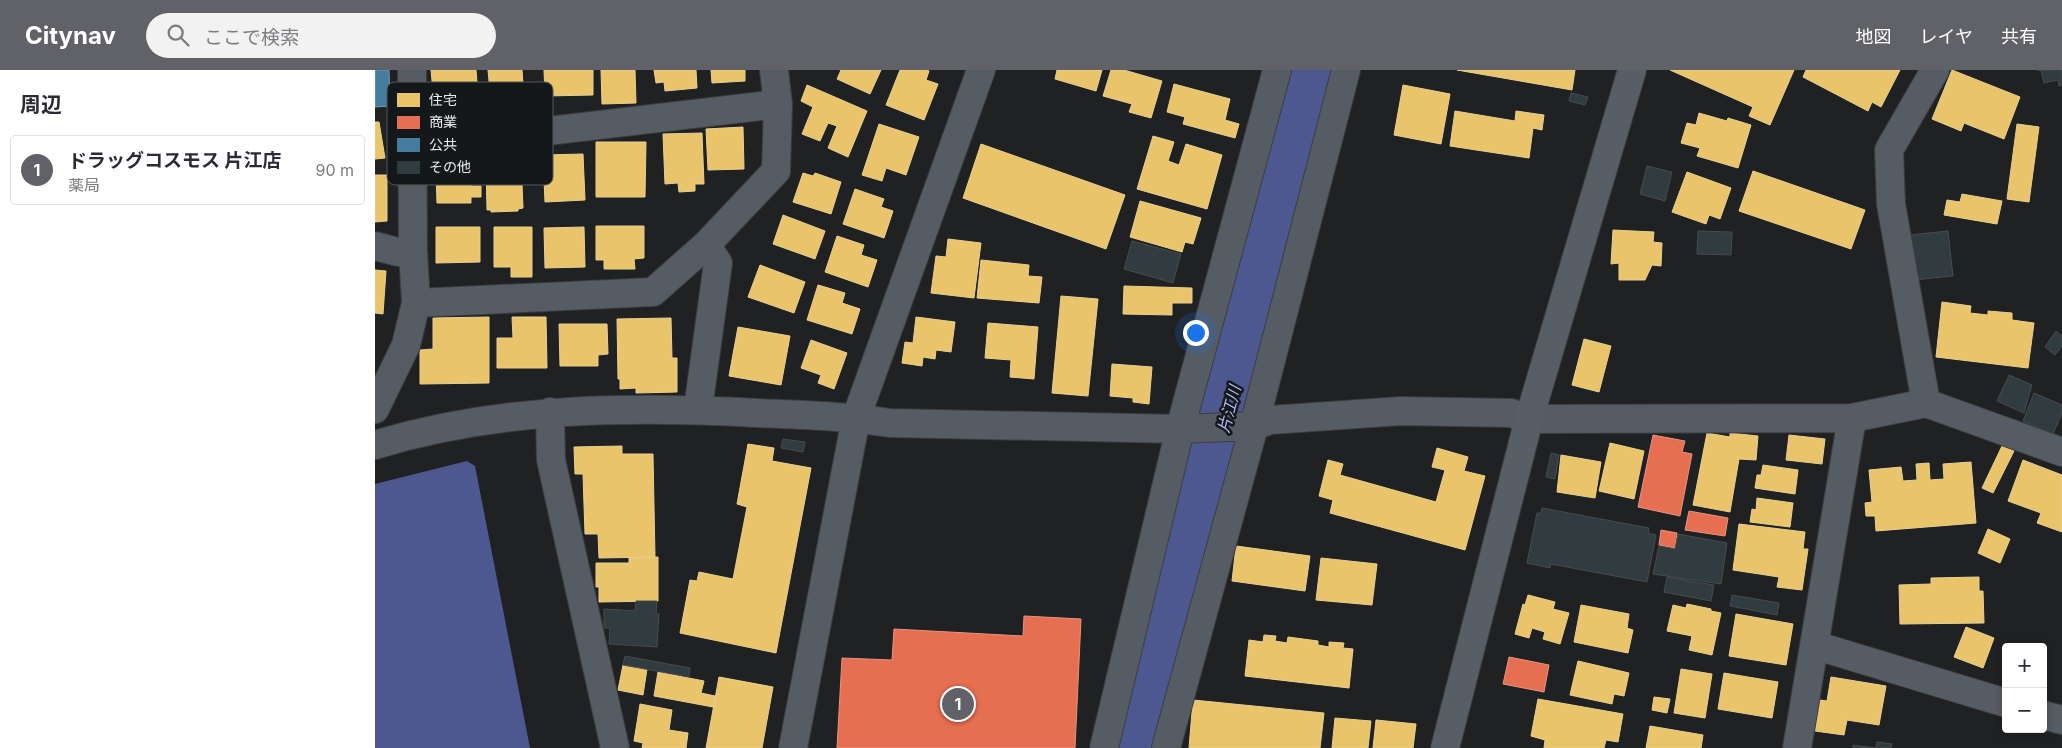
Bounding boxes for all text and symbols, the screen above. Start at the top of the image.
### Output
search box [146,13,496,58]
text: Citynav [25,21,116,50]
icon: search [164,21,192,49]
text: ここで検索 [204,26,299,49]
text: 地図 [1856,26,1892,47]
text: レイヤ [1920,26,1973,47]
text: 共有 [2001,26,2037,47]
legend [387,82,553,185]
text: 住宅 [429,91,457,108]
text: 周辺 [20,92,62,117]
text: 商業 [429,113,457,130]
text: 公共 [429,136,457,153]
text: ドラッグコスモス 片江店 [68,149,282,172]
text: その他 [429,158,471,175]
text: 1 [34,160,40,180]
text: 90 m [315,160,354,180]
text: 薬局 [68,175,100,195]
your location [1183,320,1209,346]
water label: 片江川 [1213,381,1245,435]
map controls [2002,643,2047,733]
button: + [2002,643,2047,688]
pin: 1 [942,685,974,723]
button: − [2002,688,2047,733]

